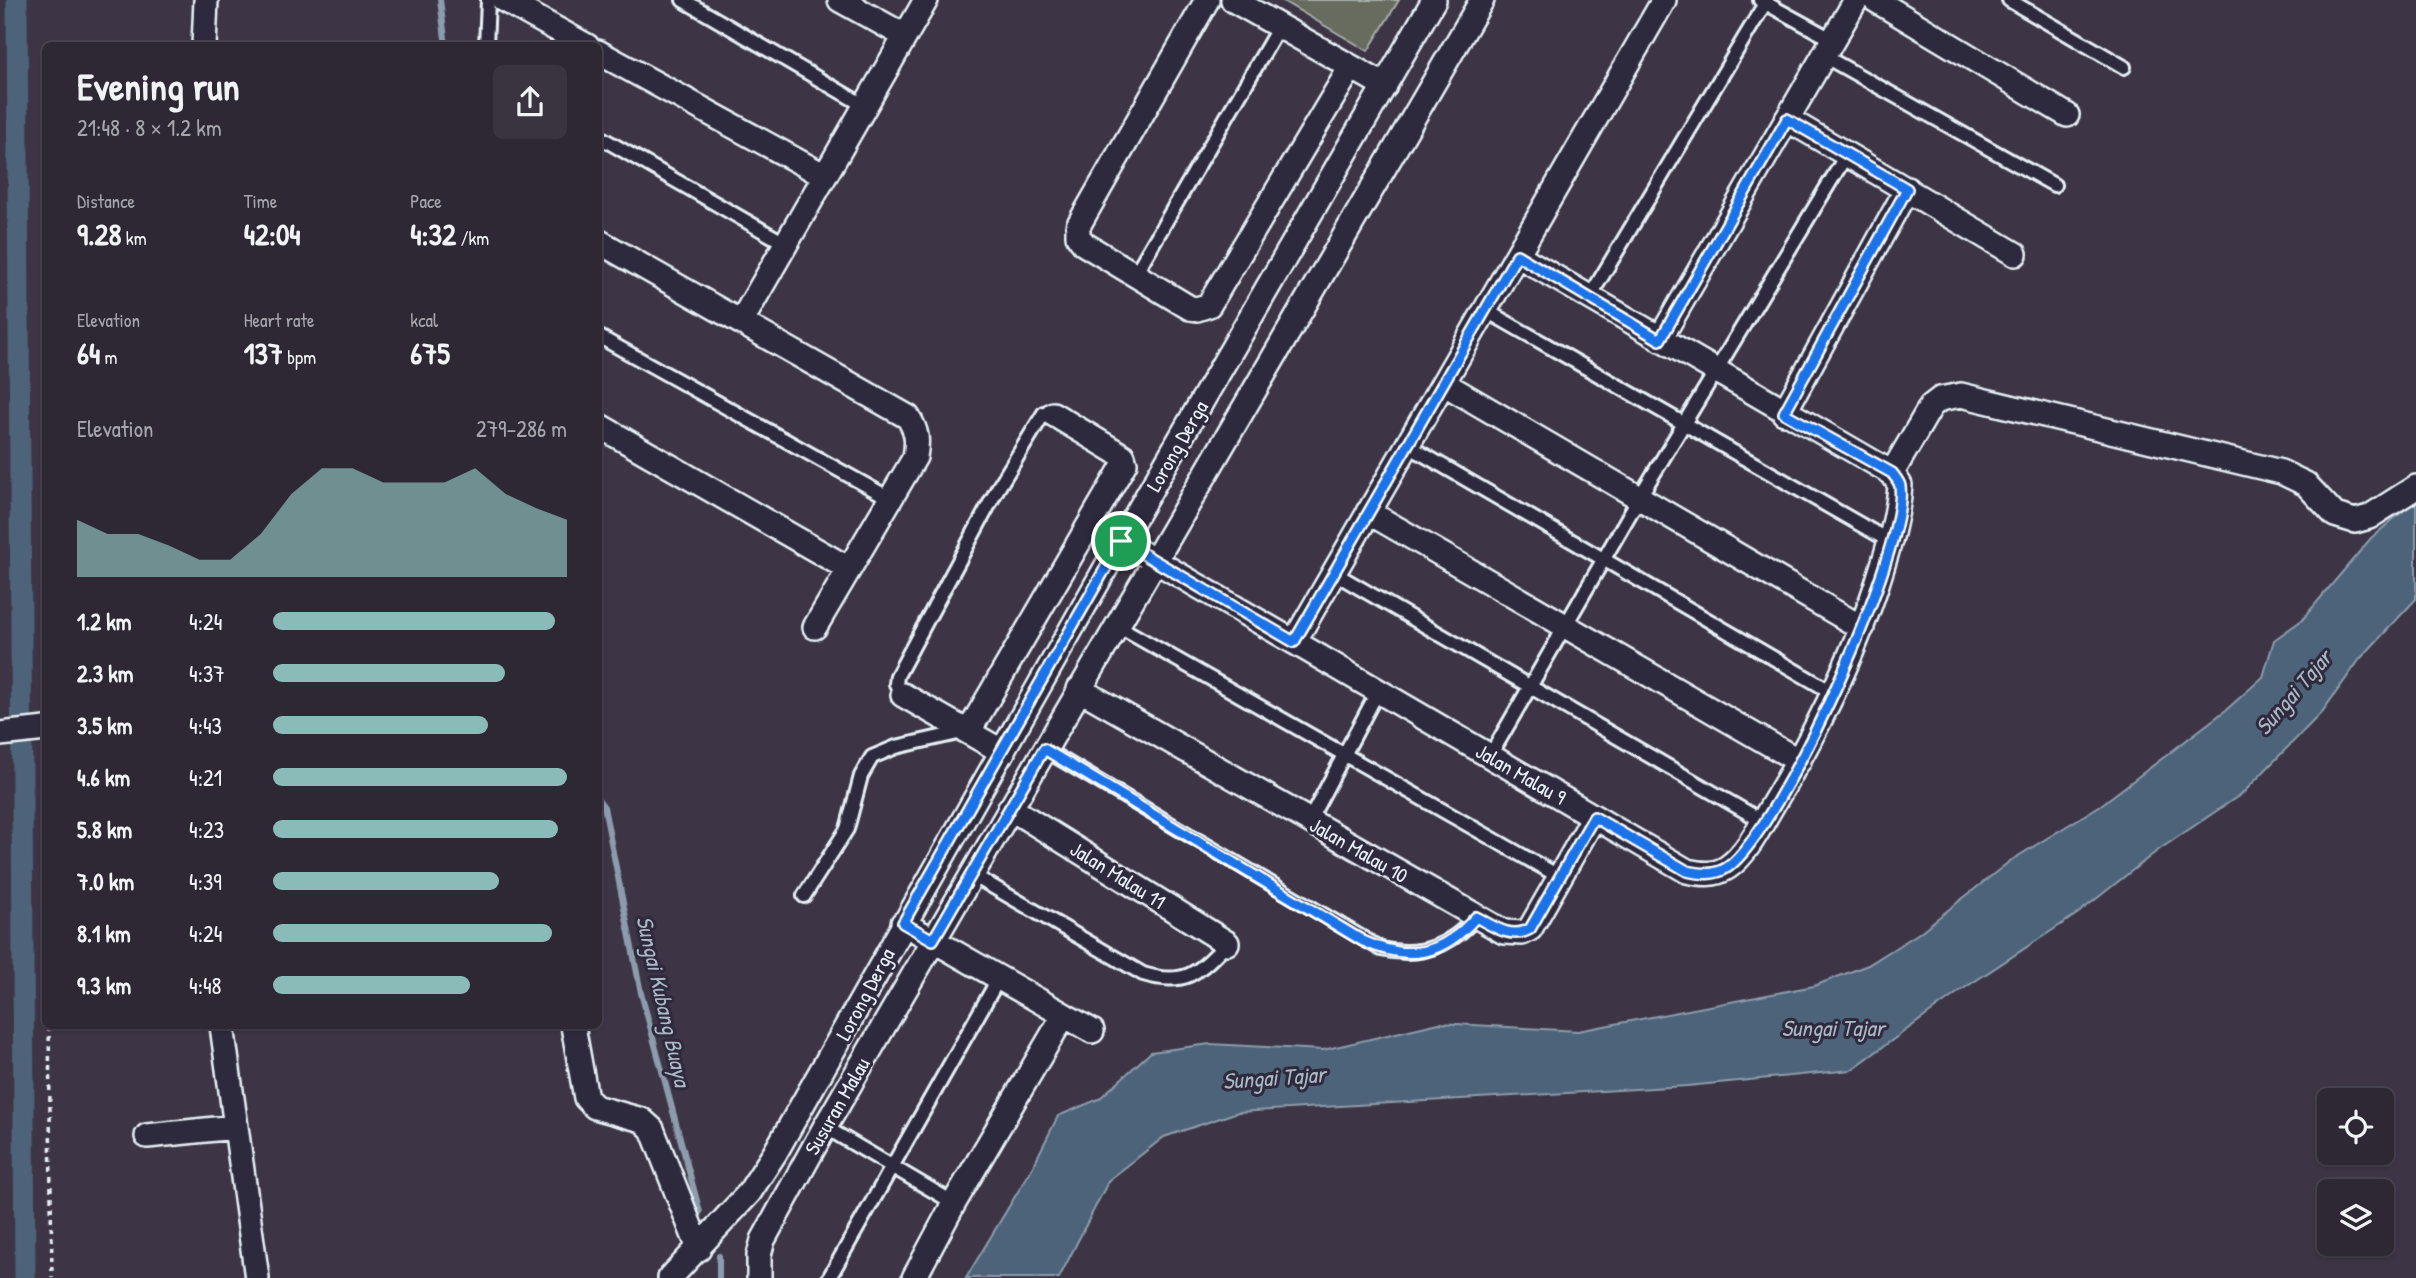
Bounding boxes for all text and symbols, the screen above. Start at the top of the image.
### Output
text: Evening run [77,60,240,112]
button: share [493,65,567,139]
text: 21:48 · 8 × 1.2 km [77,112,222,143]
text: Distance [77,188,135,214]
text: Time [244,188,277,214]
text: Pace [410,188,442,214]
text: 9.28 [77,214,121,254]
text: 42:04 [244,214,301,254]
text: 4:32 [410,214,456,254]
text: km [121,225,147,251]
text: /km [456,225,489,251]
text: Elevation [77,307,140,333]
text: Heart rate [244,307,315,333]
text: kcal [410,307,438,333]
text: 64 [77,333,100,373]
text: 137 [244,333,283,373]
text: 675 [410,333,450,373]
text: m [100,344,118,370]
text: bpm [283,344,316,370]
street label: Lorong Derga [1139,395,1215,497]
text: Elevation [77,413,153,444]
text: 279–286 m [476,413,567,444]
pin [1091,511,1151,571]
icon: arrive [1102,522,1140,560]
text: 1.2 km [77,606,132,637]
text: 4:24 [189,606,222,637]
water label: Sungai Tajar [2248,641,2341,742]
text: 2.3 km [77,658,133,689]
text: 4:37 [189,658,225,689]
text: 3.5 km [77,710,132,741]
text: 4:43 [189,710,222,741]
street label: Jalan Malau 9 [1471,737,1572,812]
text: 4.6 km [77,762,130,793]
text: 4:21 [189,762,222,793]
street label: Jalan Malau 10 [1305,810,1413,890]
text: 5.8 km [77,814,132,845]
text: 4:23 [189,814,224,845]
street label: Jalan Malau 11 [1065,834,1171,916]
text: 7.0 km [77,866,134,897]
text: 4:39 [189,866,222,897]
water label: Sungai Kubang Buaya [628,913,699,1091]
text: 8.1 km [77,918,131,949]
text: 4:24 [189,918,222,949]
street label: Lorong Derga [829,943,901,1045]
text: 9.3 km [77,970,131,1001]
text: 4:48 [189,970,222,1001]
water label: Sungai Tajar [1782,1012,1888,1044]
street label: Susuran Malau [797,1051,877,1160]
water label: Sungai Tajar [1222,1058,1330,1097]
map controls [2317,1088,2394,1256]
button: locate [2317,1088,2394,1165]
button: layers [2317,1179,2394,1256]

